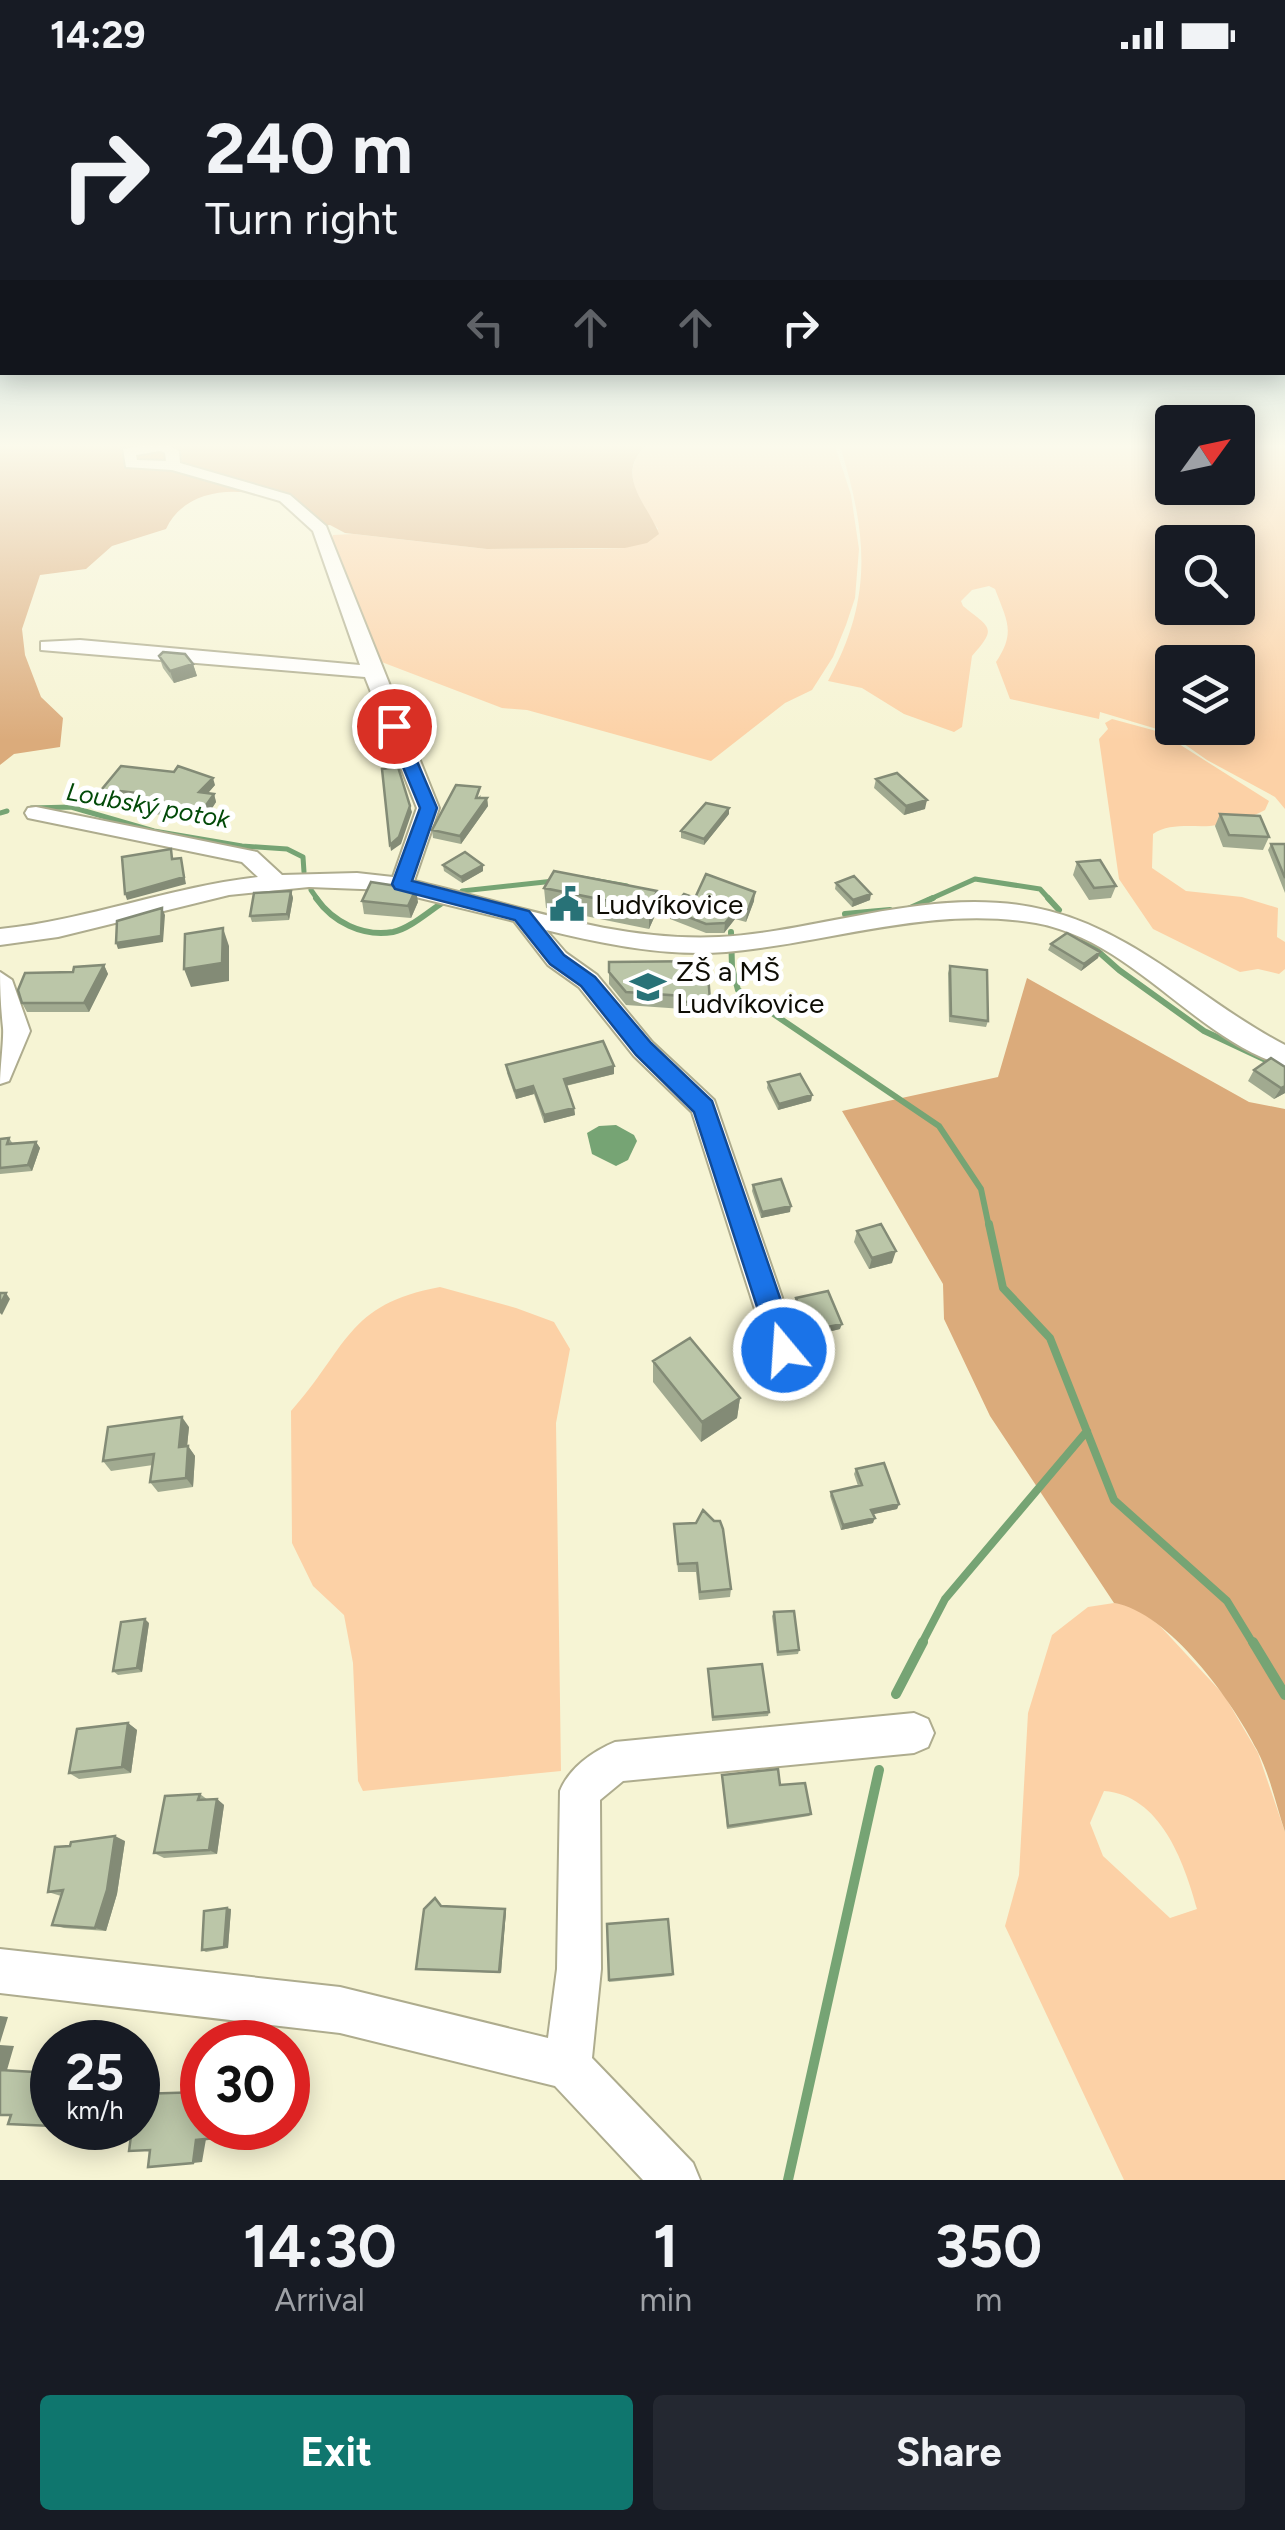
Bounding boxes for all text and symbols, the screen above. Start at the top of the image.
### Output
text: 14:29 [50,12,146,58]
text: 240 m [205,106,413,191]
icon: right [40,110,170,240]
text: Turn right [205,191,398,245]
icon: left [458,300,513,355]
icon: ahead [563,300,618,355]
icon: ahead [668,300,723,355]
icon: right [773,300,828,355]
north arrow [1155,405,1255,505]
map controls [1155,405,1255,745]
button: search [1155,525,1255,625]
button: layers [1155,645,1255,745]
pin [352,684,437,769]
icon: arrive [367,699,422,754]
water label: Loubský potok [64,776,233,834]
public building icon: Ludvíkovice [548,885,586,923]
place label: Ludvíkovice [595,887,743,921]
place label: ZŠ a MŠ Ludvíkovice [676,954,824,1020]
school or university icon: ZŠ a MŠ Ludvíkovice [629,968,667,1006]
position arrow [732,1298,836,1402]
speed limit sign: 30 [180,2020,310,2150]
text: 25 [66,2042,124,2103]
text: km/h [66,2095,124,2125]
text: 14:30 [243,2210,397,2282]
text: 1 [653,2210,678,2282]
text: 350 [935,2210,1042,2282]
text: Arrival [275,2281,365,2319]
text: min [639,2281,692,2319]
text: m [975,2281,1002,2319]
button: Exit [40,2395,633,2510]
button: Share [653,2395,1245,2510]

